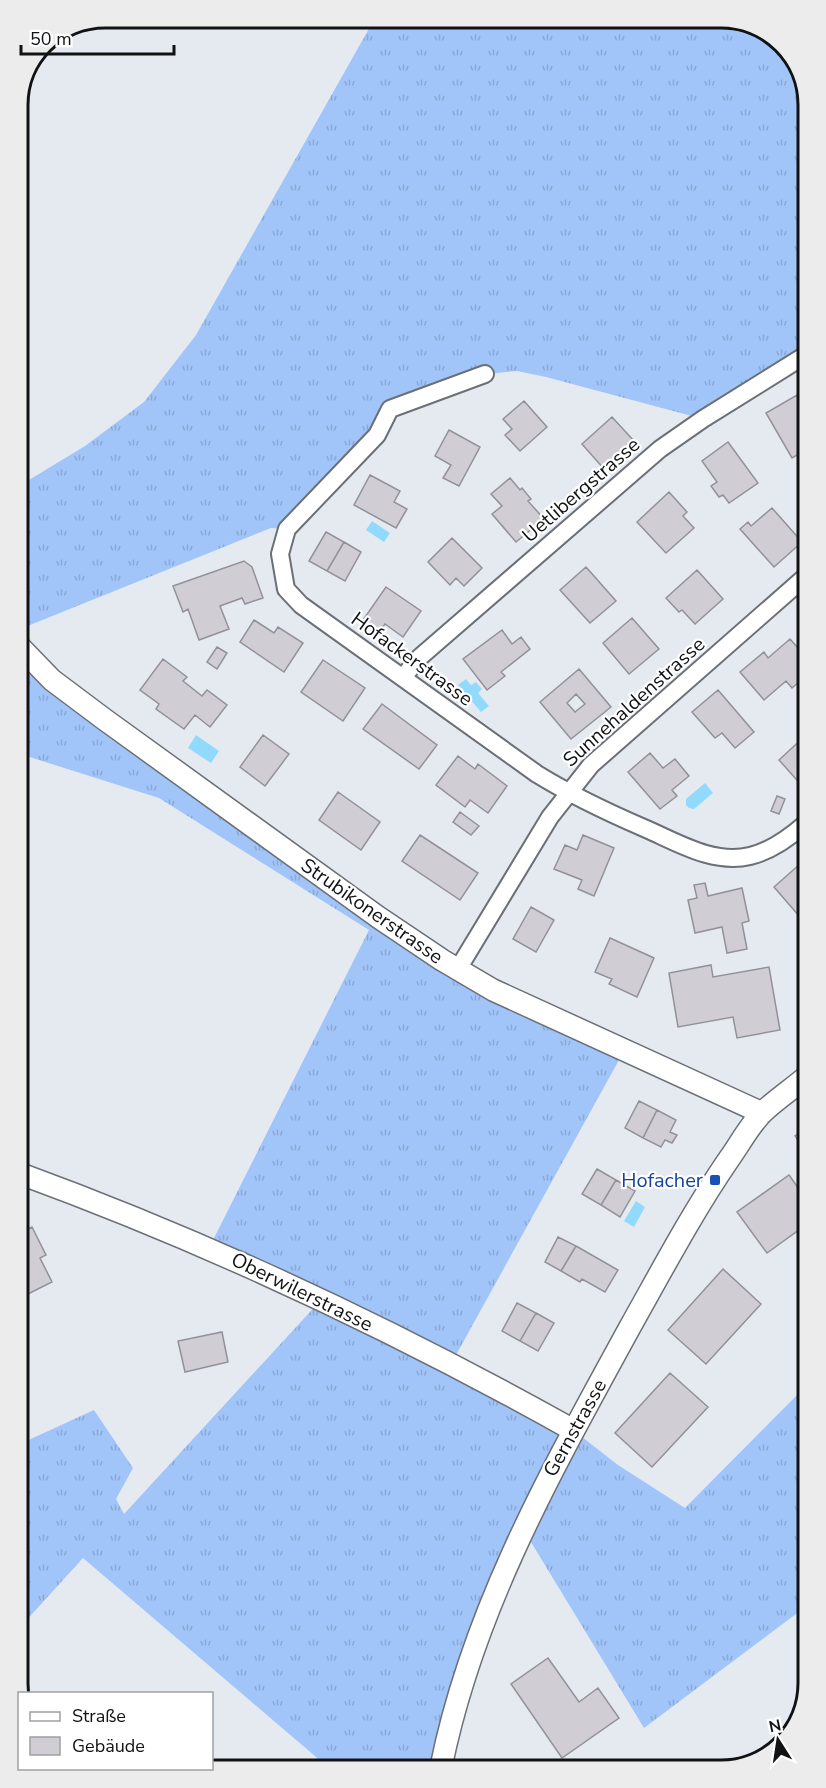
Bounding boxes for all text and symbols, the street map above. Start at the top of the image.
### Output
scale bar [21,18,174,56]
text: 50 m [30,27,72,51]
street label: Uetlibergstrasse [516,431,646,549]
street label: Hofackerstrasse [346,606,478,712]
street label: Sunnehaldenstrasse [557,631,711,773]
street label: Strubikonerstrasse [295,852,449,970]
place label: Hofacher [621,1167,703,1194]
marker: Hofacher [708,1173,722,1187]
street label: Oberwilerstrasse [227,1246,377,1338]
street label: Gernstrasse [537,1374,613,1482]
legend [18,1692,213,1770]
text: Straße [72,1704,126,1728]
north arrow [748,1710,808,1770]
text: N [767,1714,783,1738]
text: Gebäude [72,1734,145,1758]

